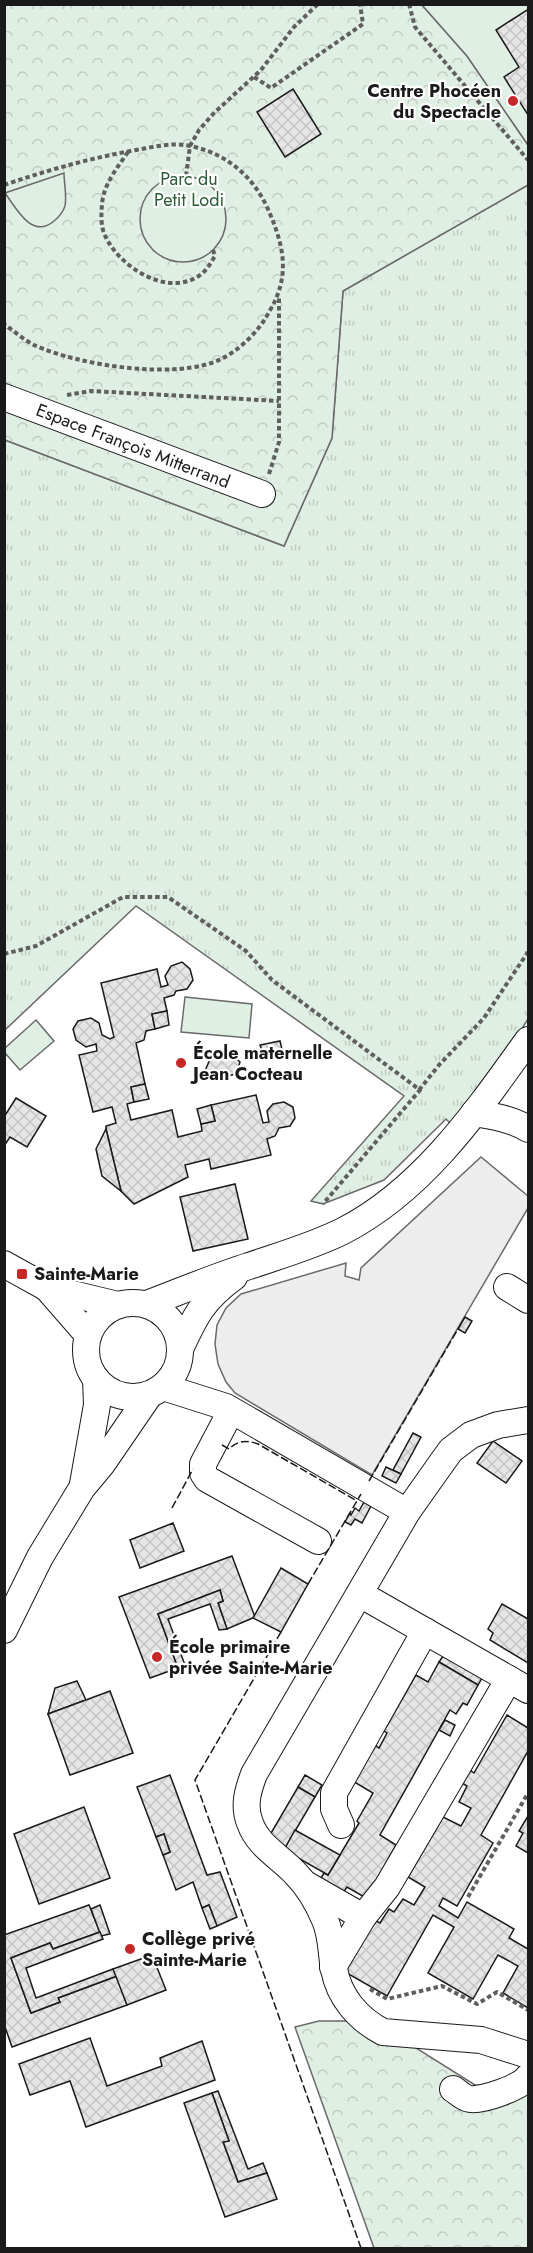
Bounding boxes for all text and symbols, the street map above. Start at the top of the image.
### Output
place label: Centre Phocéen du Spectacle [367,78,501,125]
marker: Centre Phocéen du Spectacle [506,94,520,108]
park label: Parc du Petit Lodi [154,166,224,213]
street label: Espace François Mitterrand [32,397,234,495]
place label: École maternelle Jean Cocteau [190,1040,333,1087]
marker: École maternelle Jean Cocteau [174,1056,188,1070]
place label: Sainte-Marie [34,1261,139,1287]
marker: Sainte-Marie [15,1267,29,1281]
place label: École primaire privée Sainte-Marie [169,1634,332,1681]
marker: École primaire privée Sainte-Marie [150,1650,164,1664]
place label: Collège privé Sainte-Marie [142,1926,255,1973]
marker: Collège privé Sainte-Marie [123,1942,137,1956]

